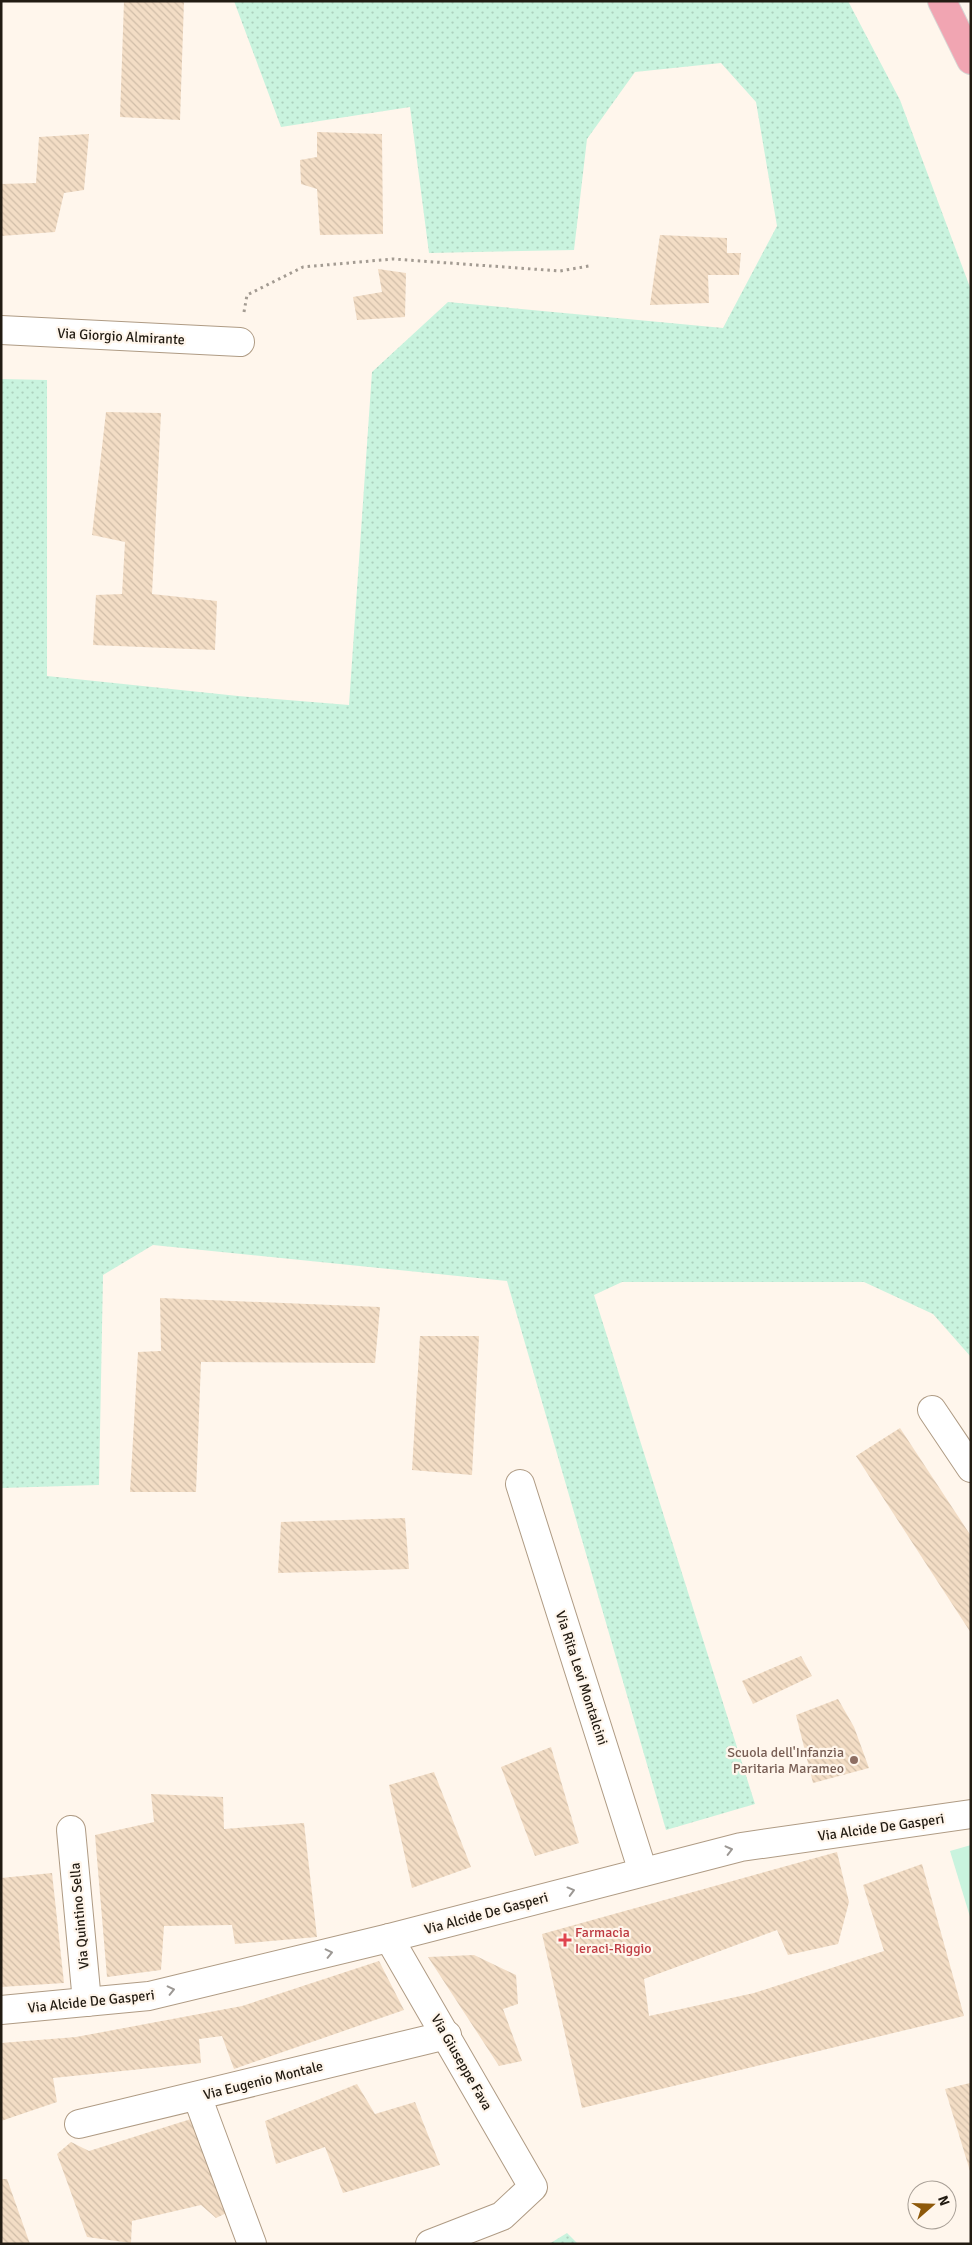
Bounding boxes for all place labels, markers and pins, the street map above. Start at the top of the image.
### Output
place label: Scuola dell'Infanzia Paritaria Marameo [727,1744,844,1777]
marker: Scuola dell'Infanzia Paritaria Marameo [848,1754,860,1766]
place label: Farmacia Ieraci-Riggio [575,1924,652,1957]
marker: Farmacia Ieraci-Riggio [559,1934,571,1946]

